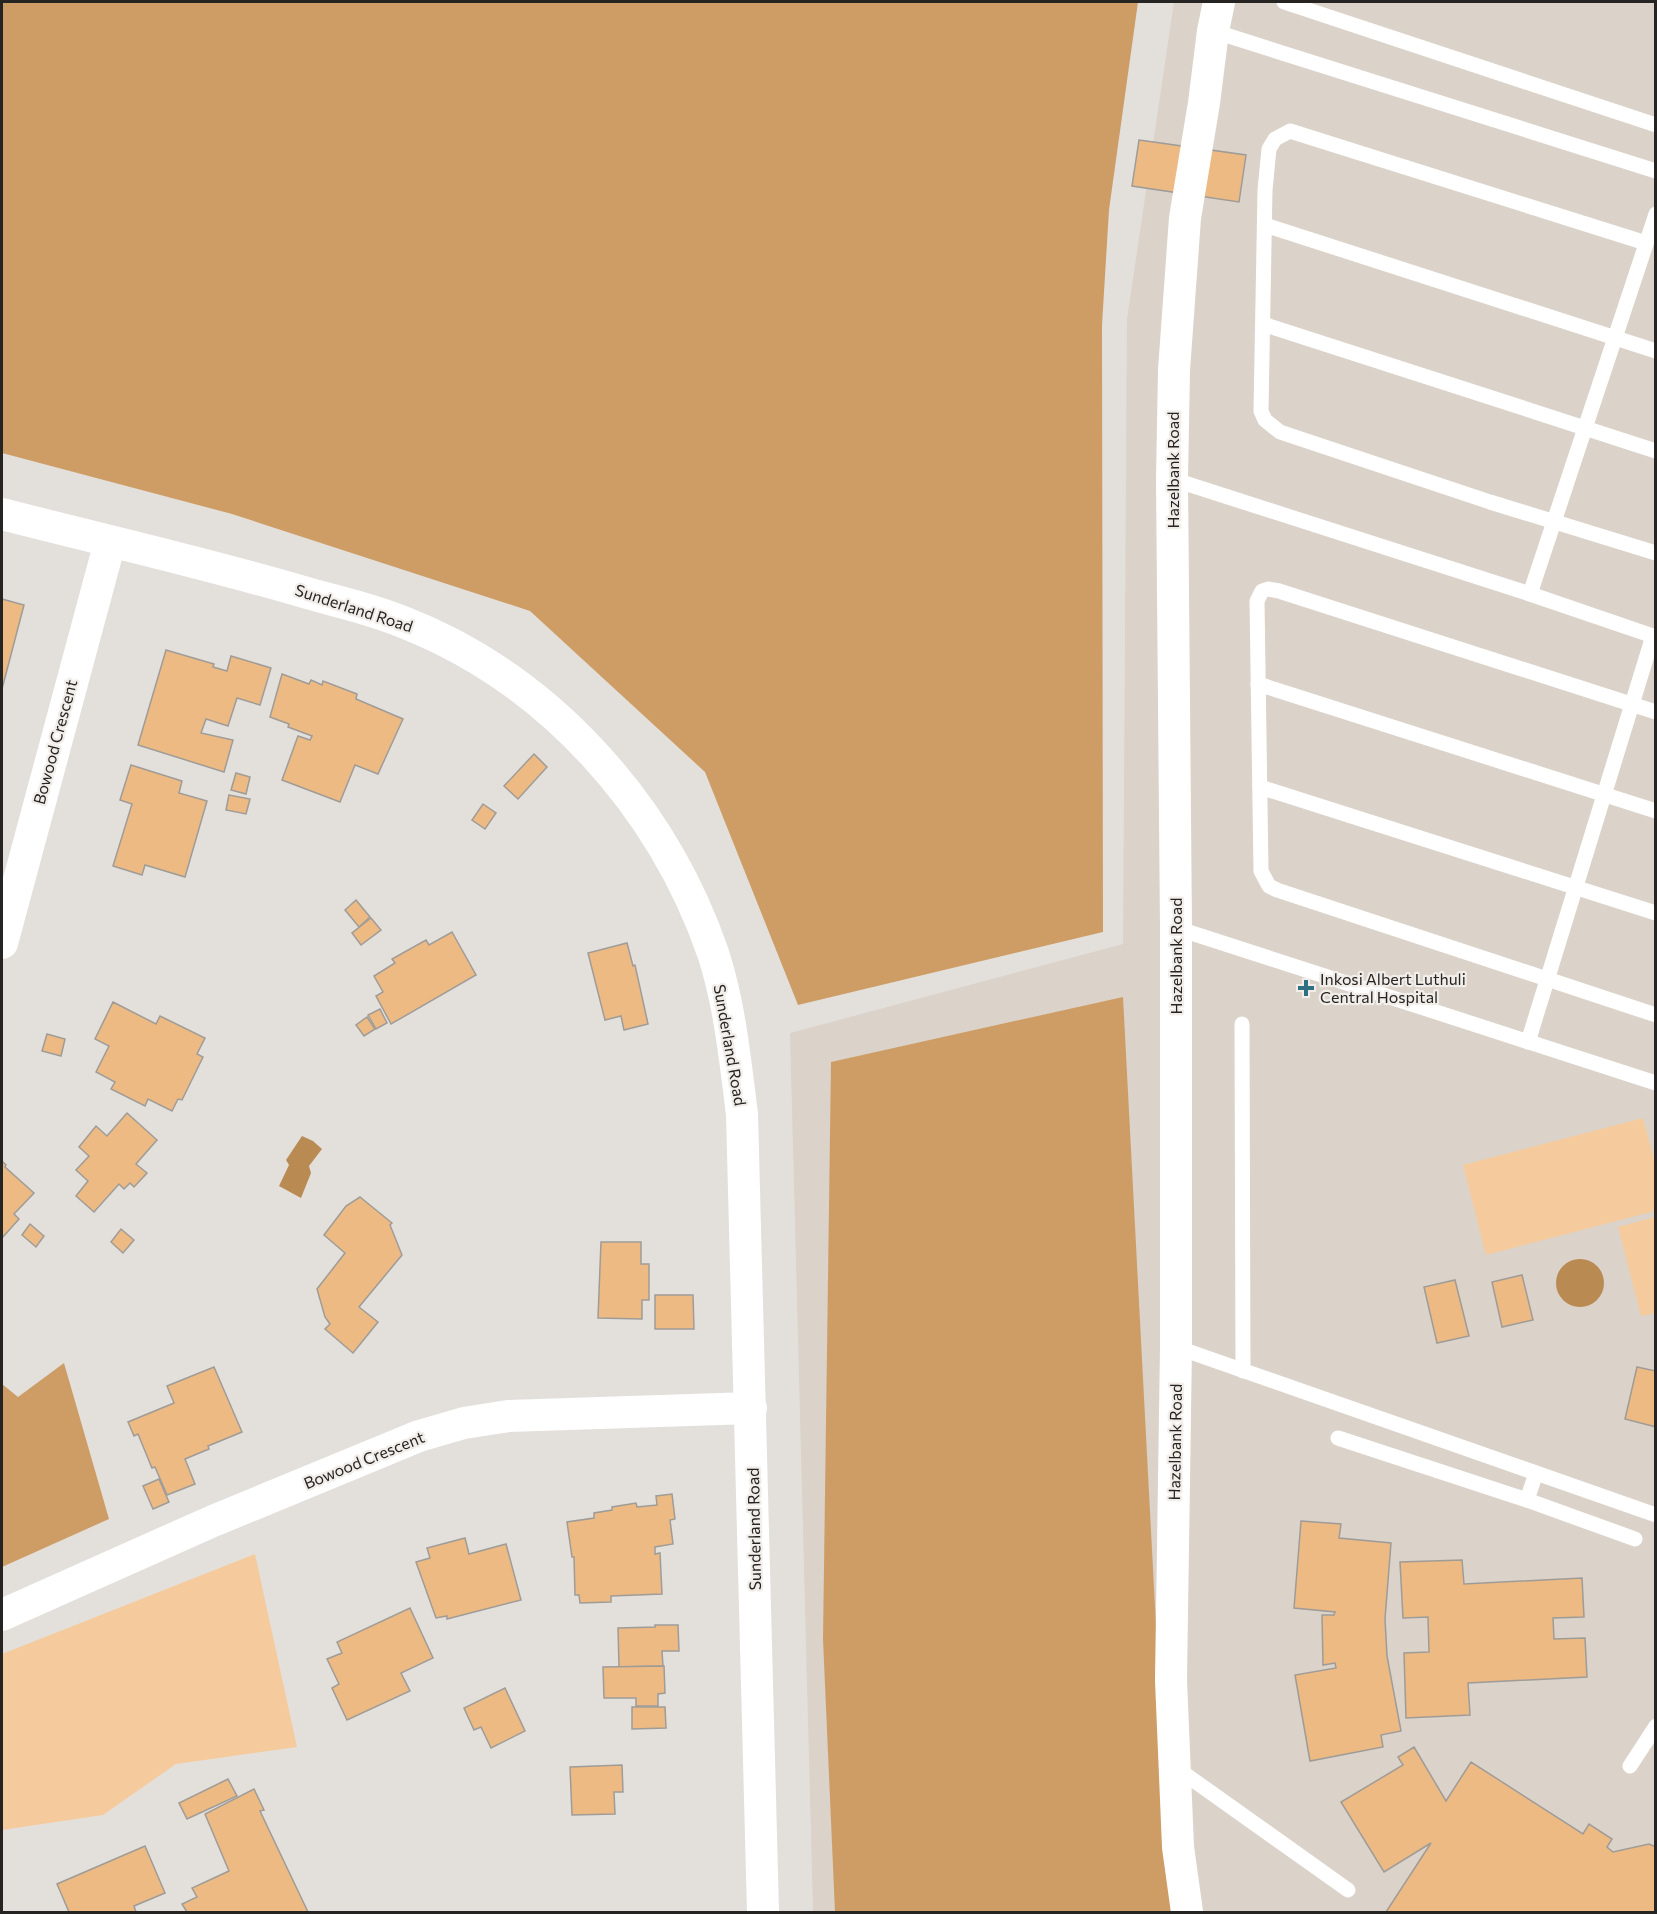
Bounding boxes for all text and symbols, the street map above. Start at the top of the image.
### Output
street label: Hazelbank Road [1163,412,1182,528]
street label: Sunderland Road [293,580,415,636]
street label: Bowood Crescent [29,677,80,806]
street label: Hazelbank Road [1166,898,1185,1014]
place label: Inkosi Albert Luthuli Central Hospital [1320,969,1466,1006]
marker: Inkosi Albert Luthuli Central Hospital [1297,979,1315,997]
street label: Sunderland Road [710,983,751,1107]
street label: Hazelbank Road [1164,1383,1185,1501]
street label: Bowood Crescent [301,1427,427,1492]
street label: Sunderland Road [743,1467,764,1591]

